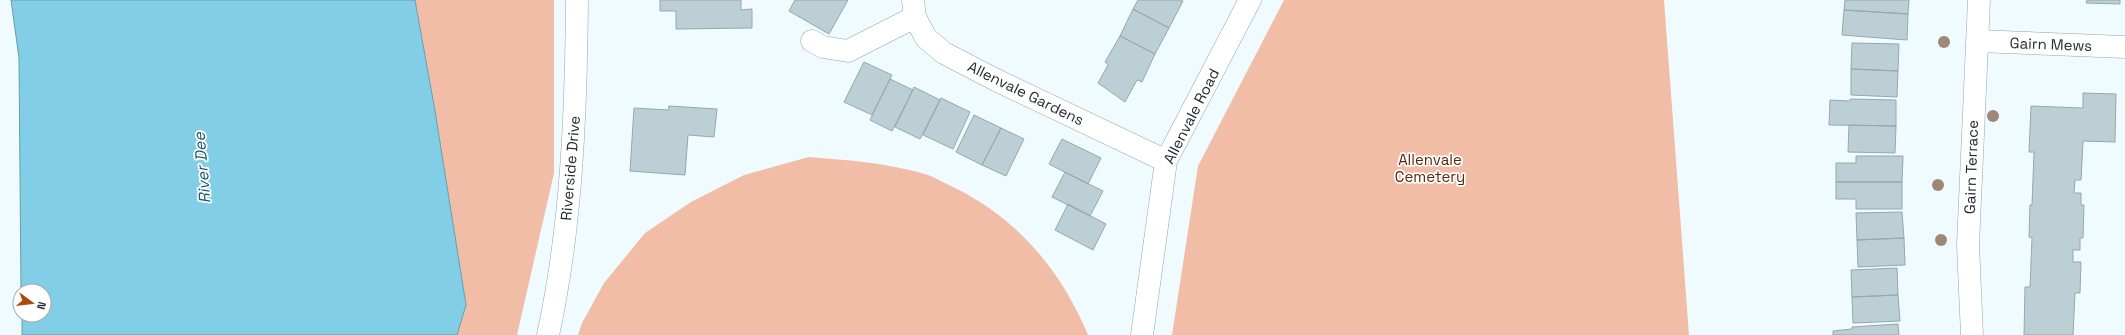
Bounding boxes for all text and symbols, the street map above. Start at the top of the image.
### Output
street label: Gairn Mews [2009,33,2093,55]
street label: Allenvale Gardens [965,57,1087,129]
street label: Allenvale Road [1159,65,1223,167]
street label: Riverside Drive [556,115,584,221]
street label: Gairn Terrace [1960,120,1982,214]
water label: River Dee [188,131,216,205]
park label: Allenvale Cemetery [1395,150,1465,186]
north arrow [12,283,52,323]
text: N [34,300,49,311]

